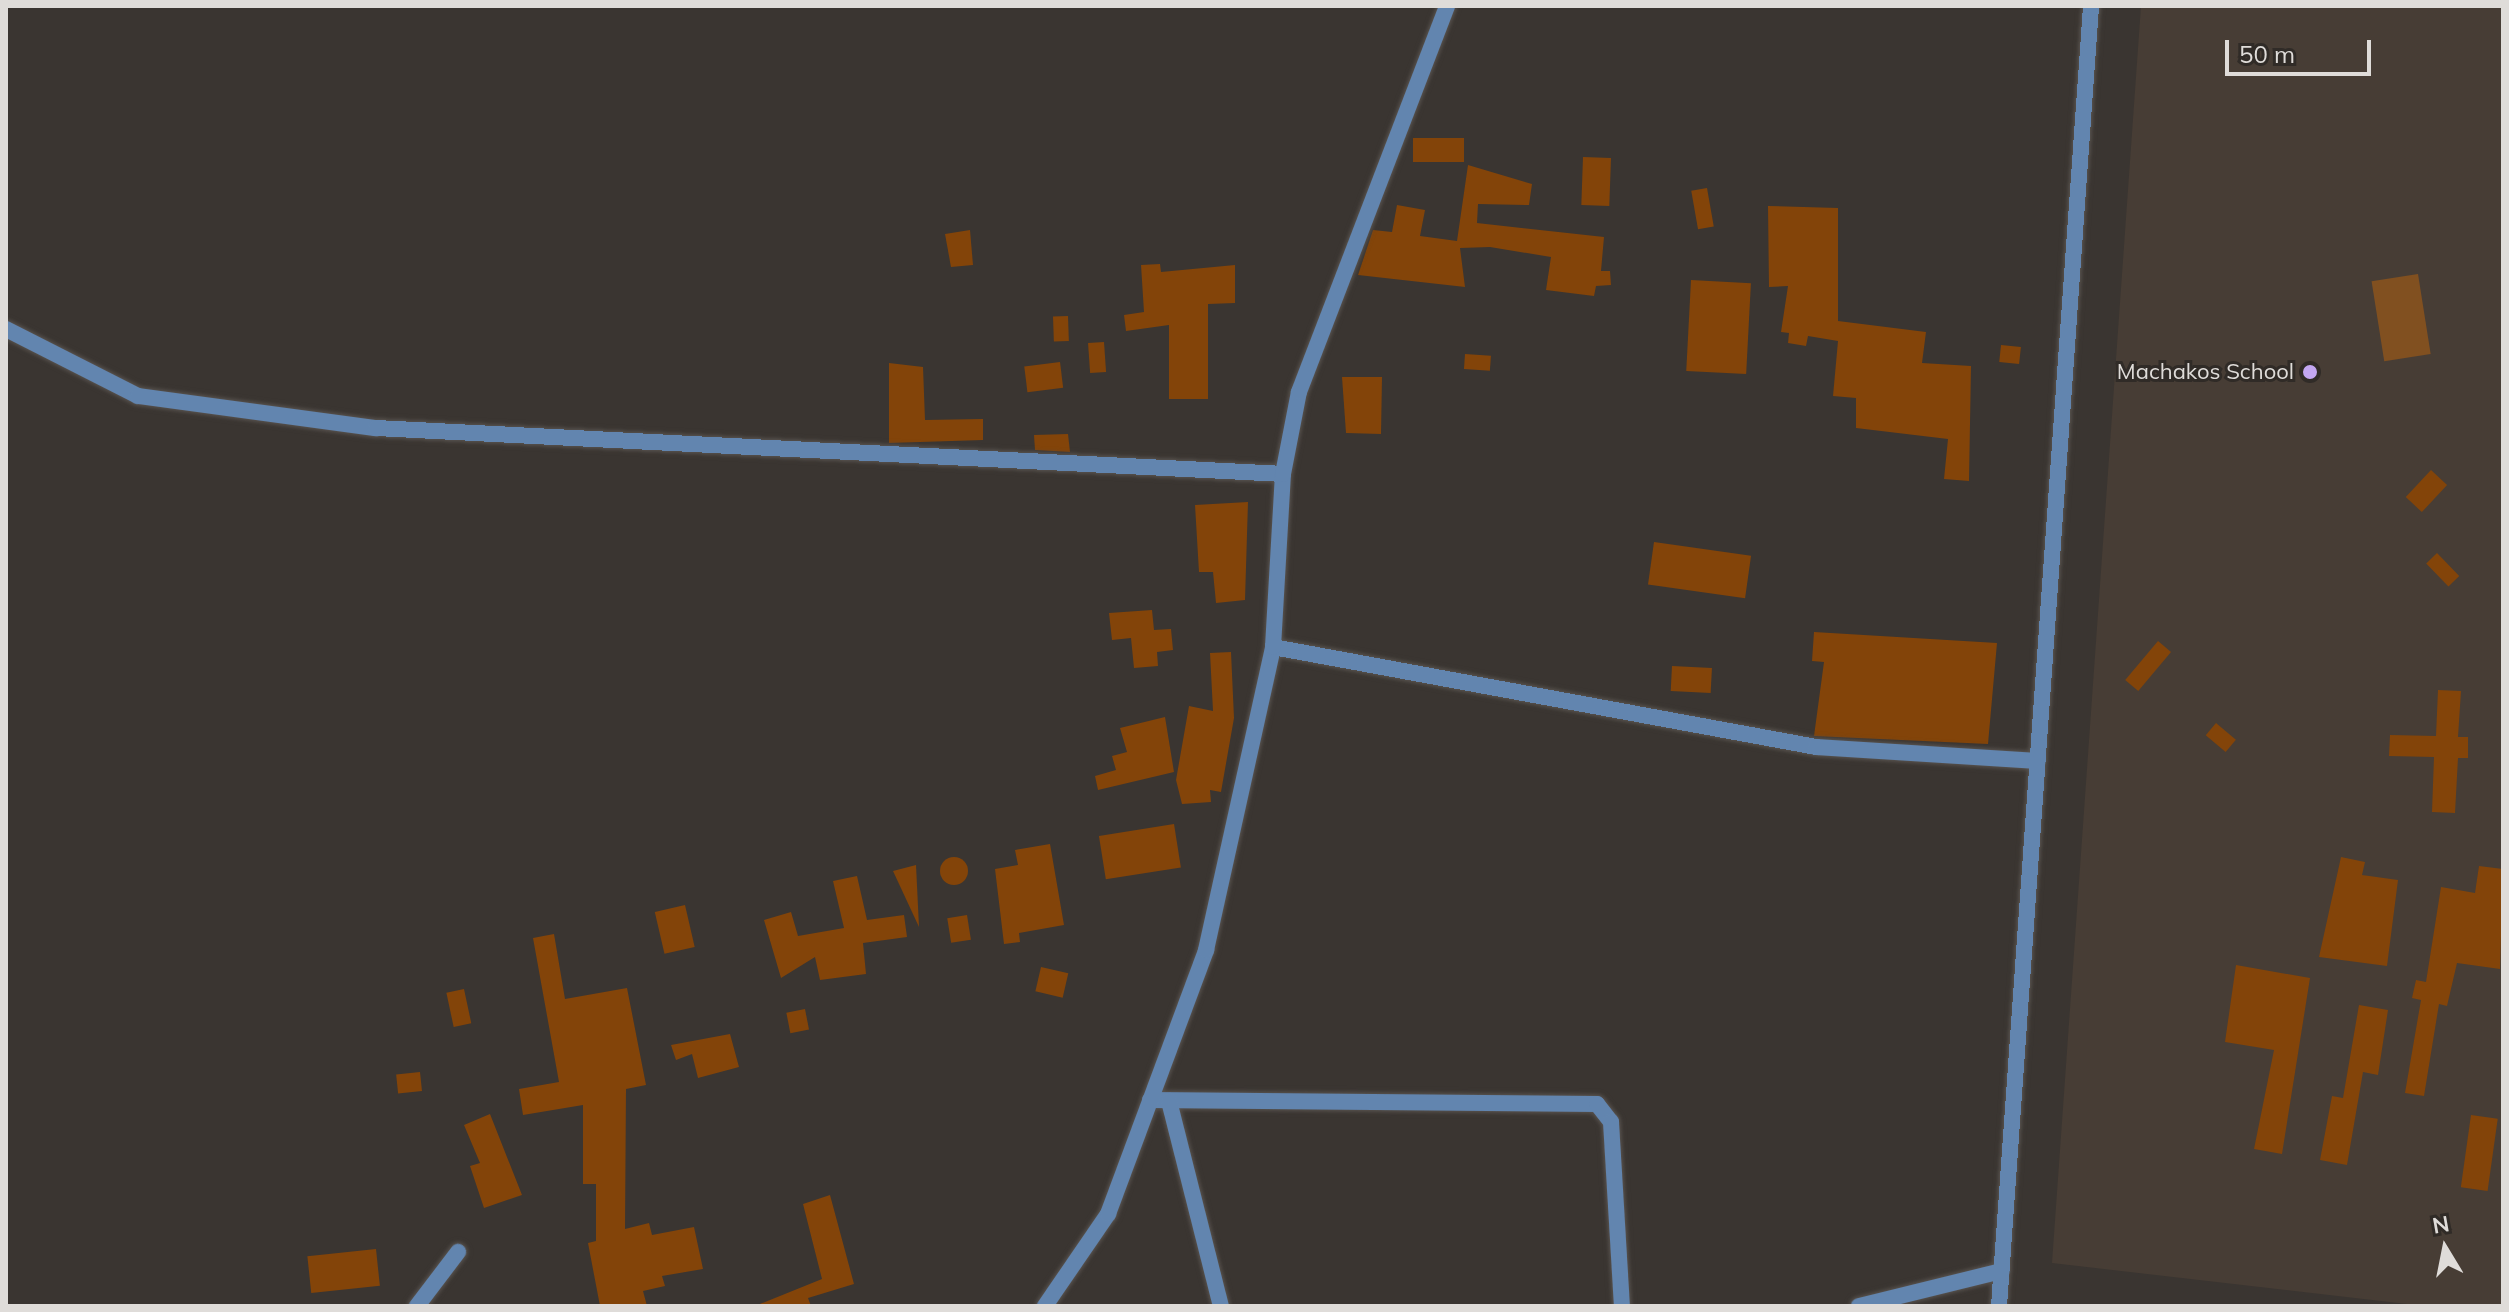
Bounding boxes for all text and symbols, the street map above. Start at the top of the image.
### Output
scale bar [2229,24,2375,74]
text: 50 m [2239,39,2295,69]
place label: Machakos School [2117,359,2294,385]
marker: Machakos School [2301,363,2319,381]
north arrow [2405,1208,2485,1288]
text: N [2430,1209,2451,1240]

